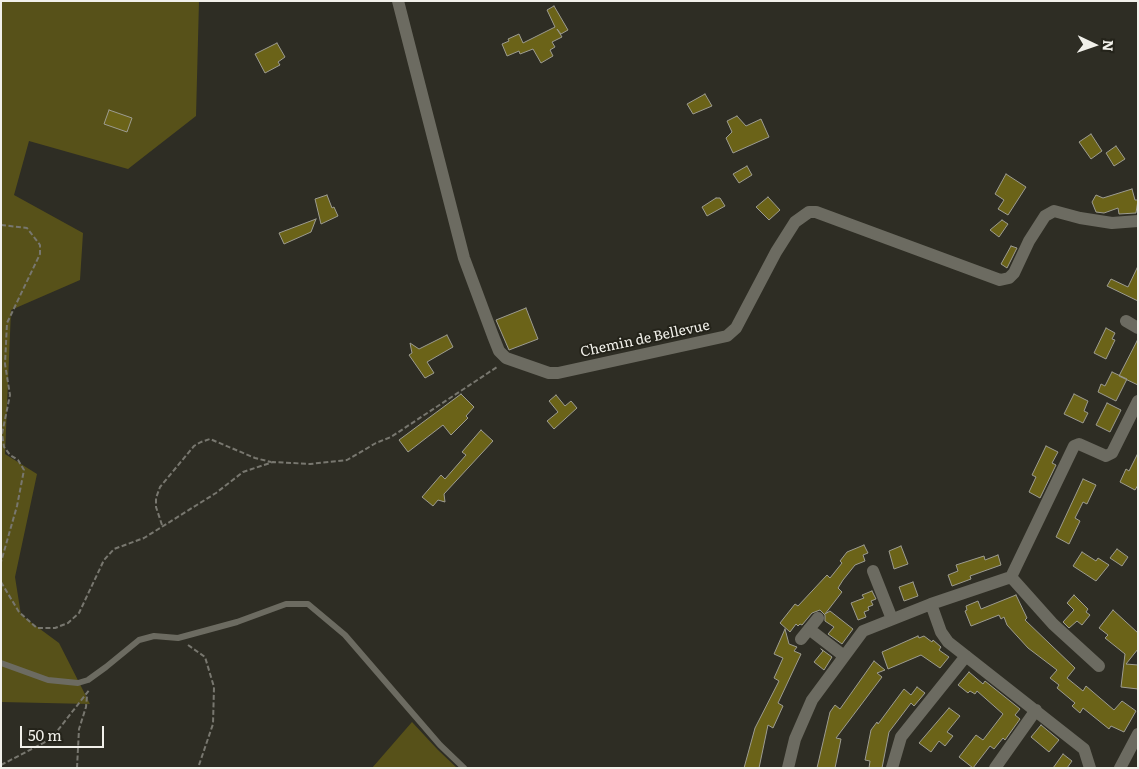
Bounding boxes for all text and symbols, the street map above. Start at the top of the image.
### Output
north arrow [1069,20,1119,70]
text: N [1099,39,1119,52]
street label: Chemin de Bellevue [579,317,711,361]
scale bar [22,716,106,748]
text: 50 m [28,723,62,746]

